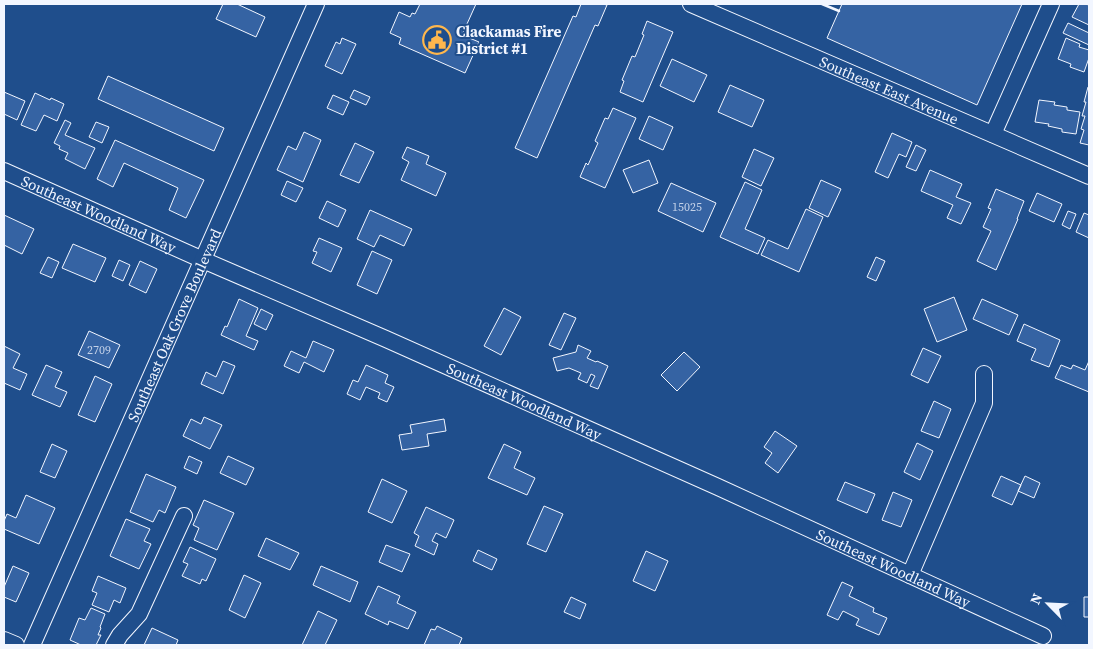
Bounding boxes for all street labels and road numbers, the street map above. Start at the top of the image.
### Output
street label: Southeast East Avenue [817,50,962,129]
street label: Southeast Woodland Way [18,170,180,257]
street label: Southeast Oak Grove Boulevard [122,225,226,425]
street label: Southeast Woodland Way [444,357,606,445]
street label: Southeast Woodland Way [813,523,974,612]

